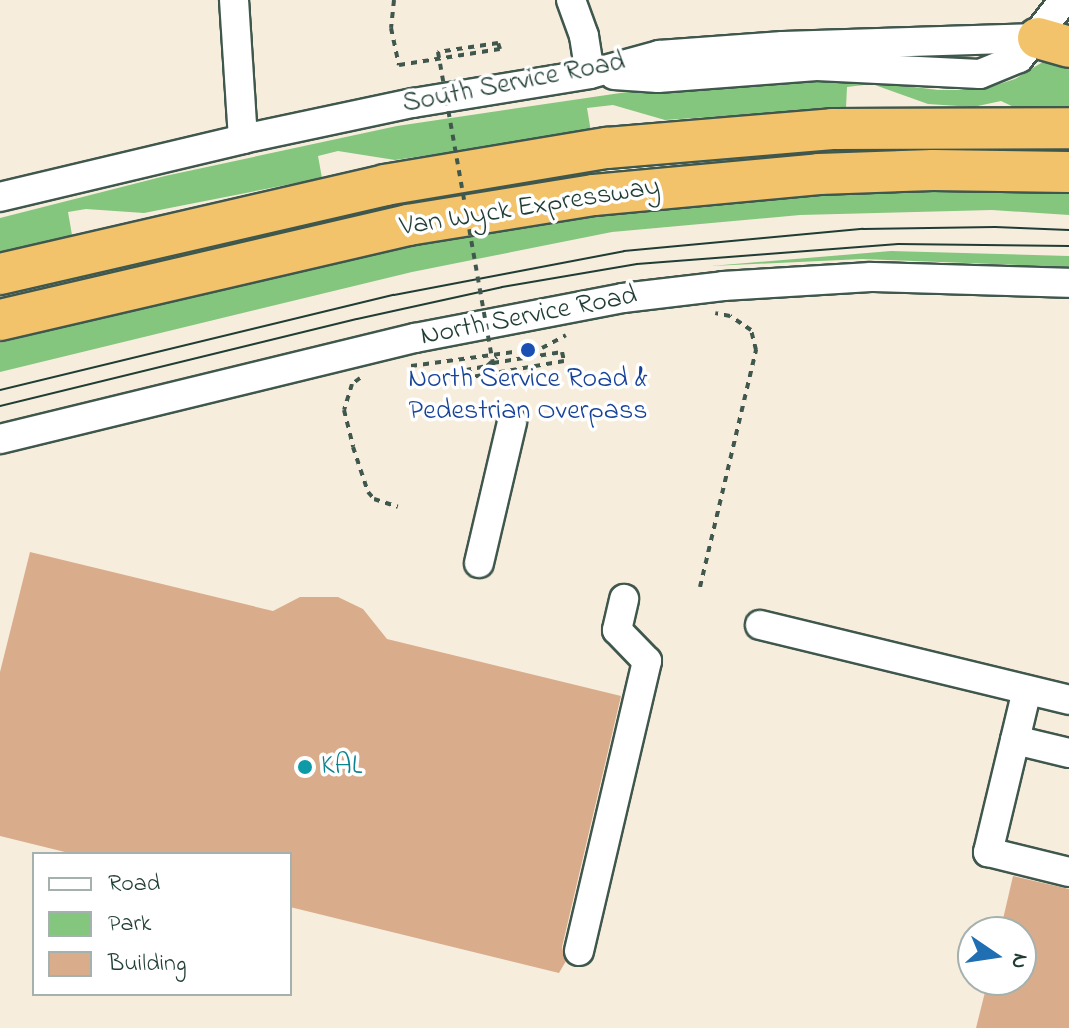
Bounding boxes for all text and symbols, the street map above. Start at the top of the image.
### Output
street label: South Service Road [400,46,628,122]
street label: Van Wyck Expressway [398,171,662,245]
street label: North Service Road [418,280,640,354]
marker: North Service Road & Pedestrian Overpass [519,341,537,359]
place label: North Service Road & Pedestrian Overpass [408,363,648,429]
place label: KAL [321,750,362,784]
marker: KAL [296,758,314,776]
legend [32,852,292,996]
text: Road [108,867,160,902]
text: Park [108,907,151,942]
north arrow [957,916,1037,996]
text: Building [108,947,187,982]
text: N [1001,950,1036,972]

